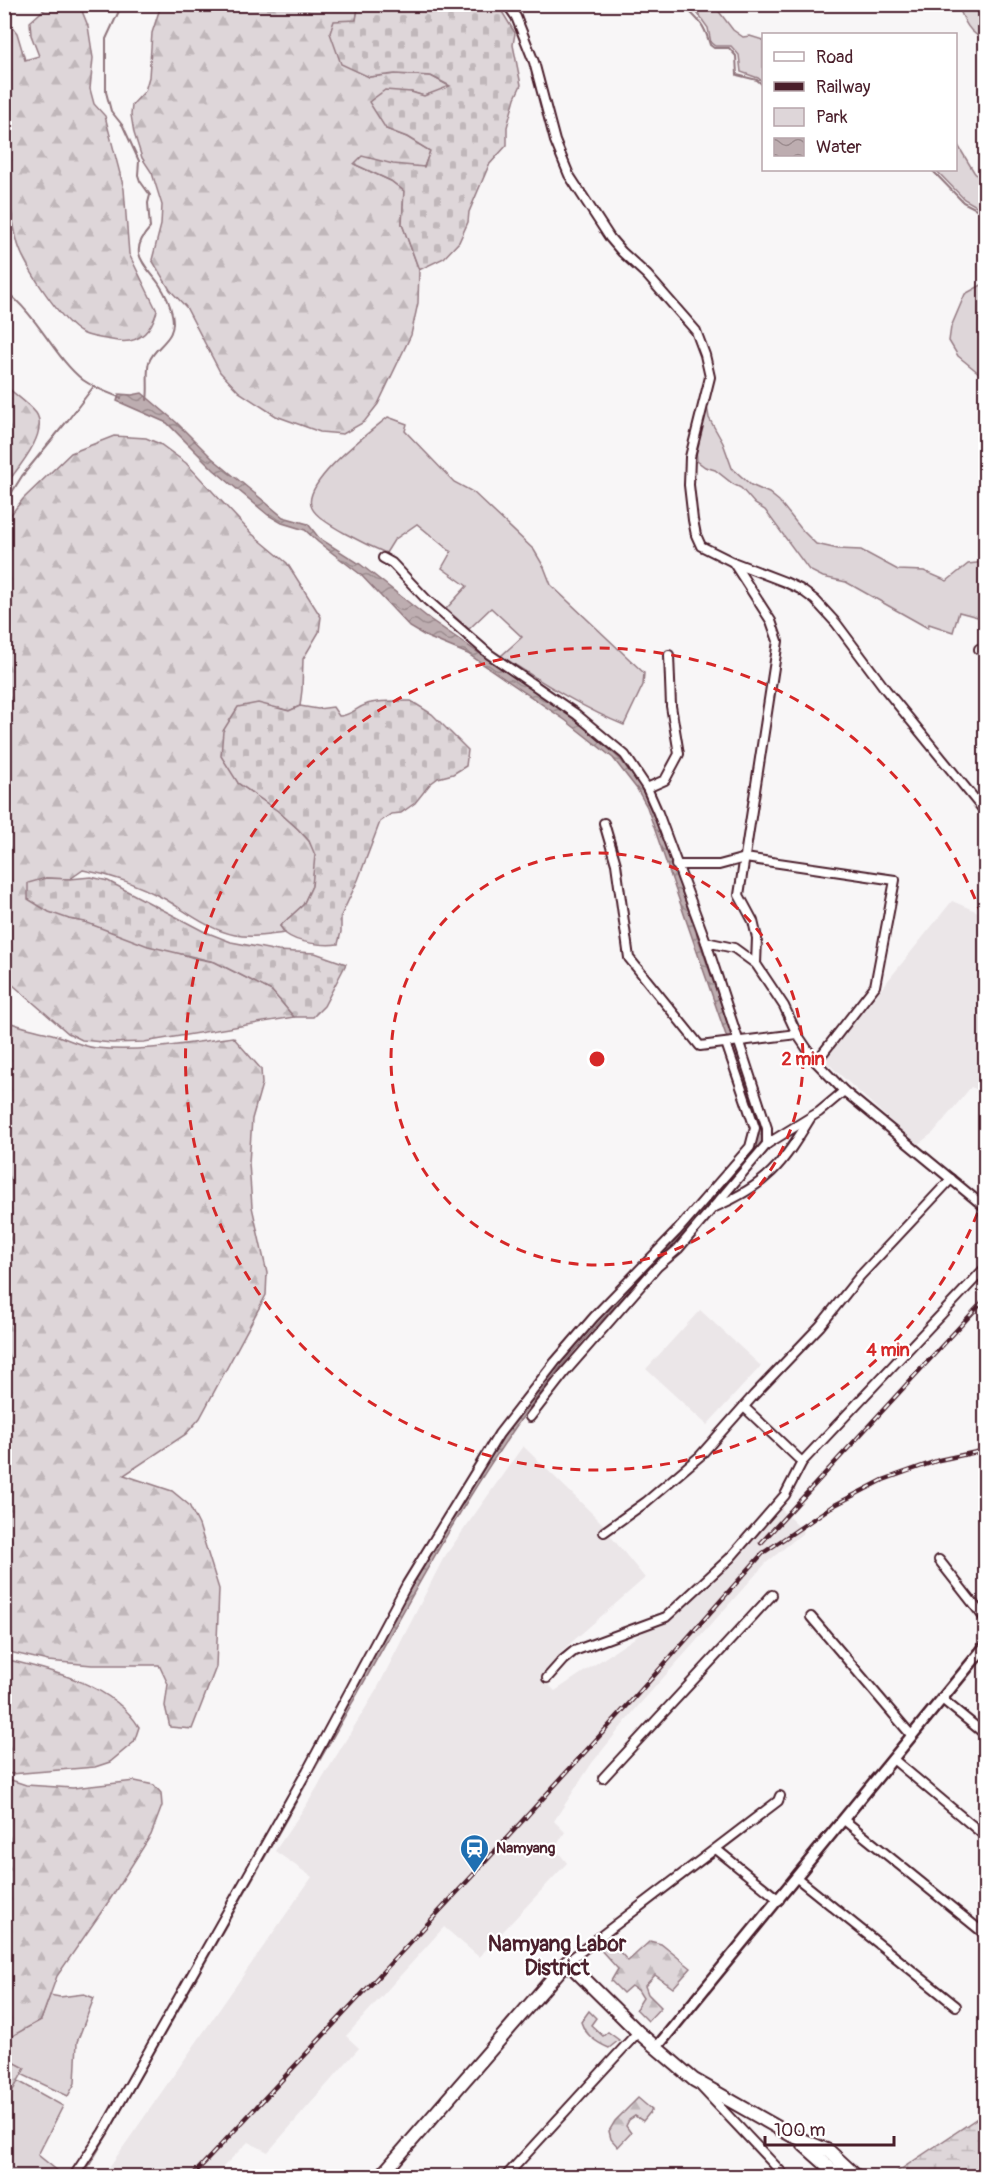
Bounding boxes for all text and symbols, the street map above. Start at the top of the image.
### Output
legend [762,33,957,171]
text: Road [816,46,853,69]
text: Railway [816,76,871,99]
text: Park [816,106,848,129]
text: Water [816,136,862,159]
text: 2 min [781,1048,825,1071]
centre of rings [587,1049,607,1069]
text: 4 min [866,1339,910,1362]
station icon: Namyang [459,1832,491,1874]
place label: Namyang [496,1839,556,1858]
district label: Namyang Labor District [488,1931,627,1982]
scale bar [765,2109,894,2147]
text: 100 m [774,2119,826,2142]

